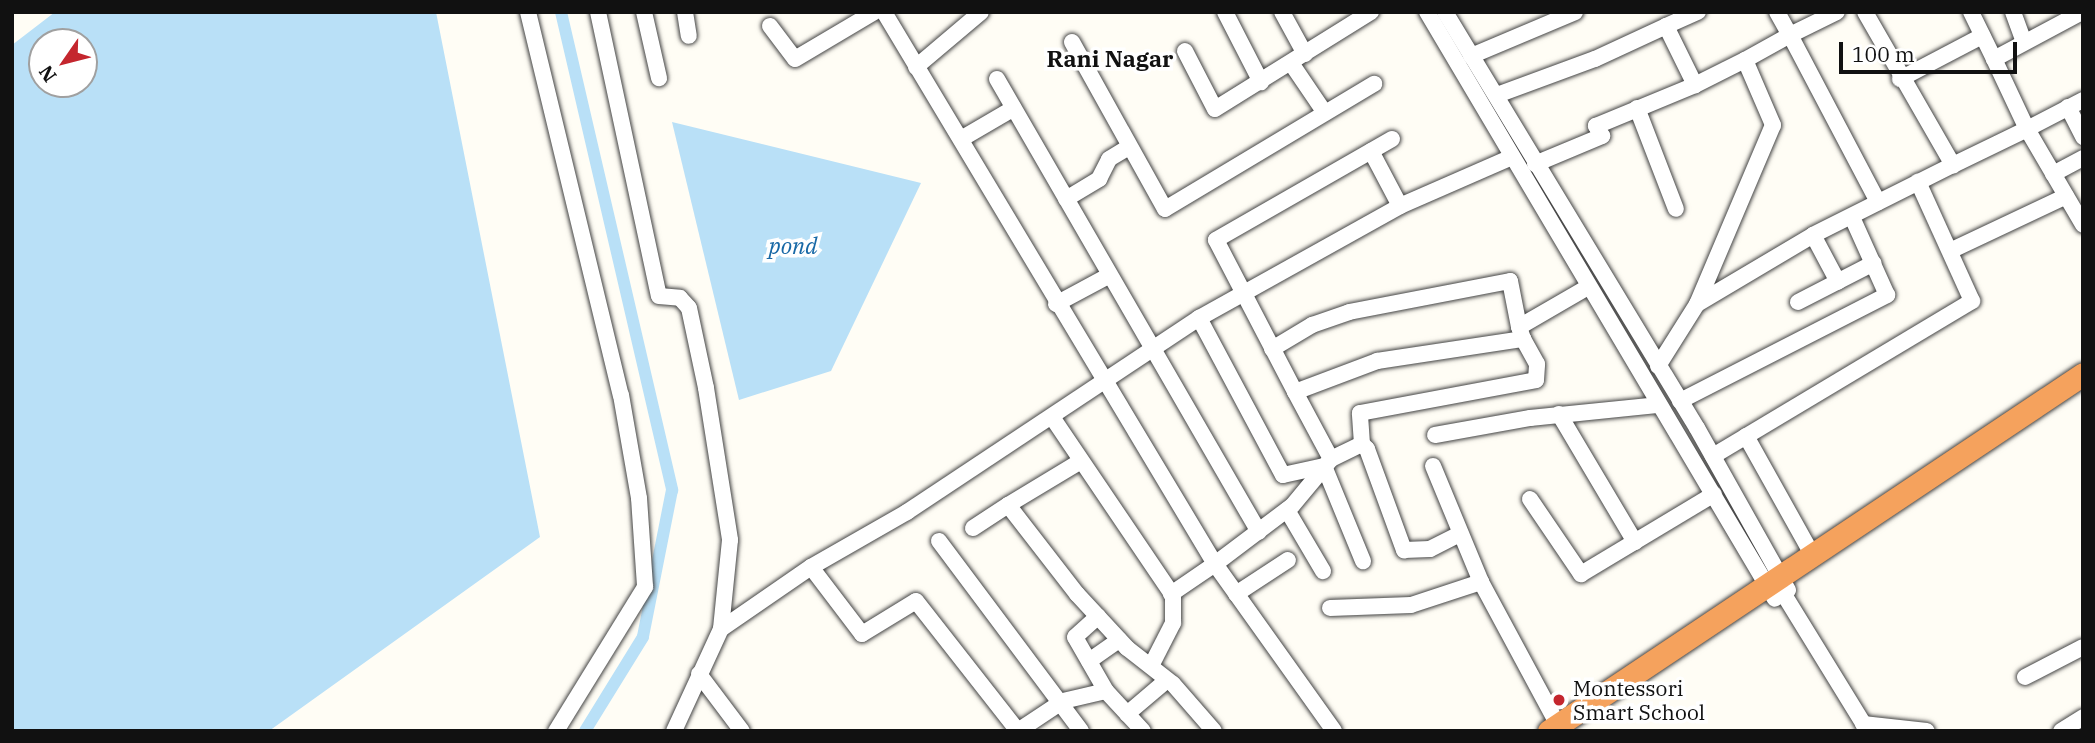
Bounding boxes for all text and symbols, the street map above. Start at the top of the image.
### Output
north arrow [28,28,98,98]
scale bar [1843,28,2022,72]
text: 100 m [1852,40,1915,68]
district label: Rani Nagar [1047,44,1173,72]
text: N [33,61,62,87]
water label: pond [768,231,818,259]
place label: Montessori Smart School [1573,675,1705,725]
marker: Montessori Smart School [1551,692,1567,708]

